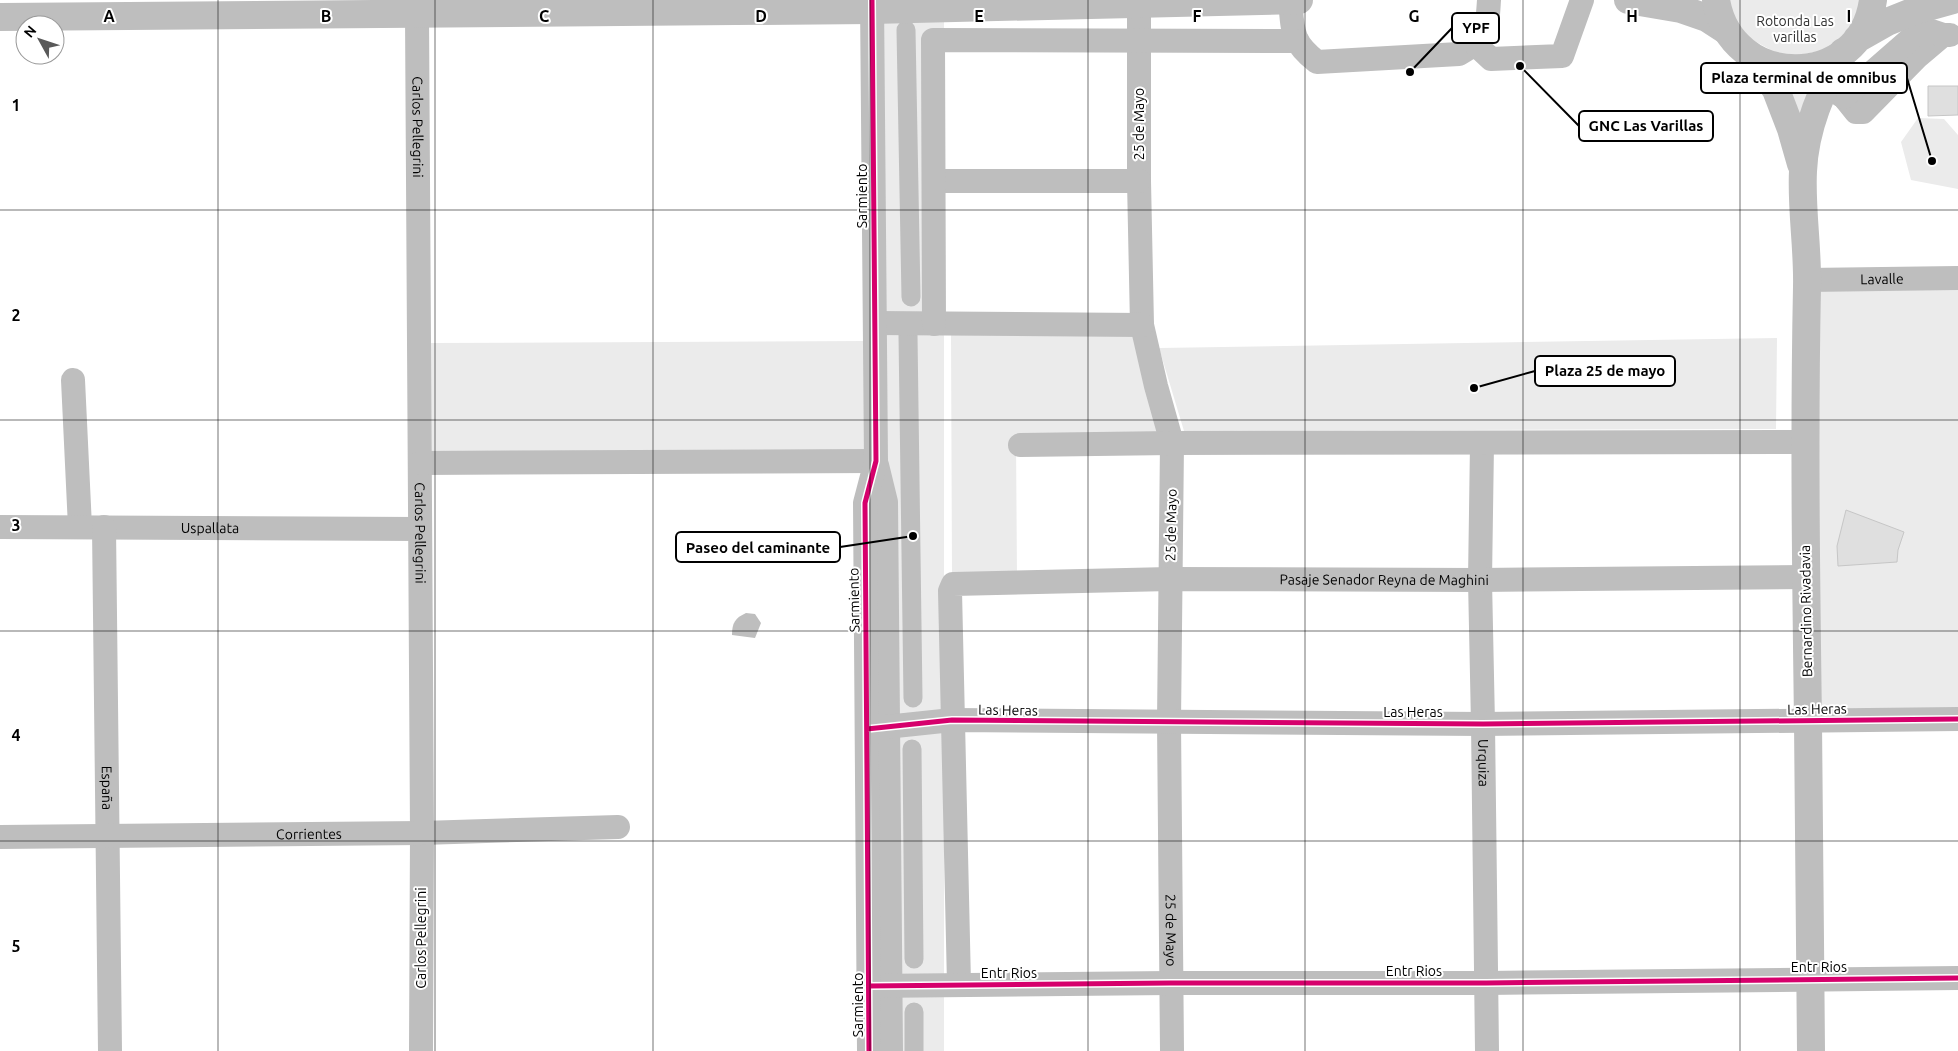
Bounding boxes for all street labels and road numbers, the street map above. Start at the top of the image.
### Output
street label: Carlos Pellegrini [409,76,426,178]
street label: 25 de Mayo [1131,88,1147,160]
street label: Sarmiento [854,164,870,228]
street label: Lavalle [1860,271,1904,287]
street label: Carlos Pellegrini [412,482,428,584]
street label: 25 de Mayo [1162,489,1180,561]
street label: Uspallata [181,520,239,536]
street label: Bernardino Rivadavia [1797,545,1815,677]
street label: Sarmiento [845,567,863,633]
street label: Pasaje Senador Reyna de Maghini [1280,571,1489,588]
street label: Las Heras [1787,700,1847,718]
street label: Las Heras [978,701,1038,719]
street label: Las Heras [1383,704,1443,720]
street label: Urquiza [1475,739,1492,787]
street label: España [99,766,115,810]
street label: Corrientes [276,826,342,842]
street label: Carlos Pellegrini [413,887,429,989]
street label: 25 de Mayo [1163,894,1179,966]
street label: Entr Rios [1791,959,1847,975]
street label: Entr Rios [1386,963,1442,979]
street label: Entr Rios [981,965,1037,981]
street label: Sarmiento [850,973,866,1037]

